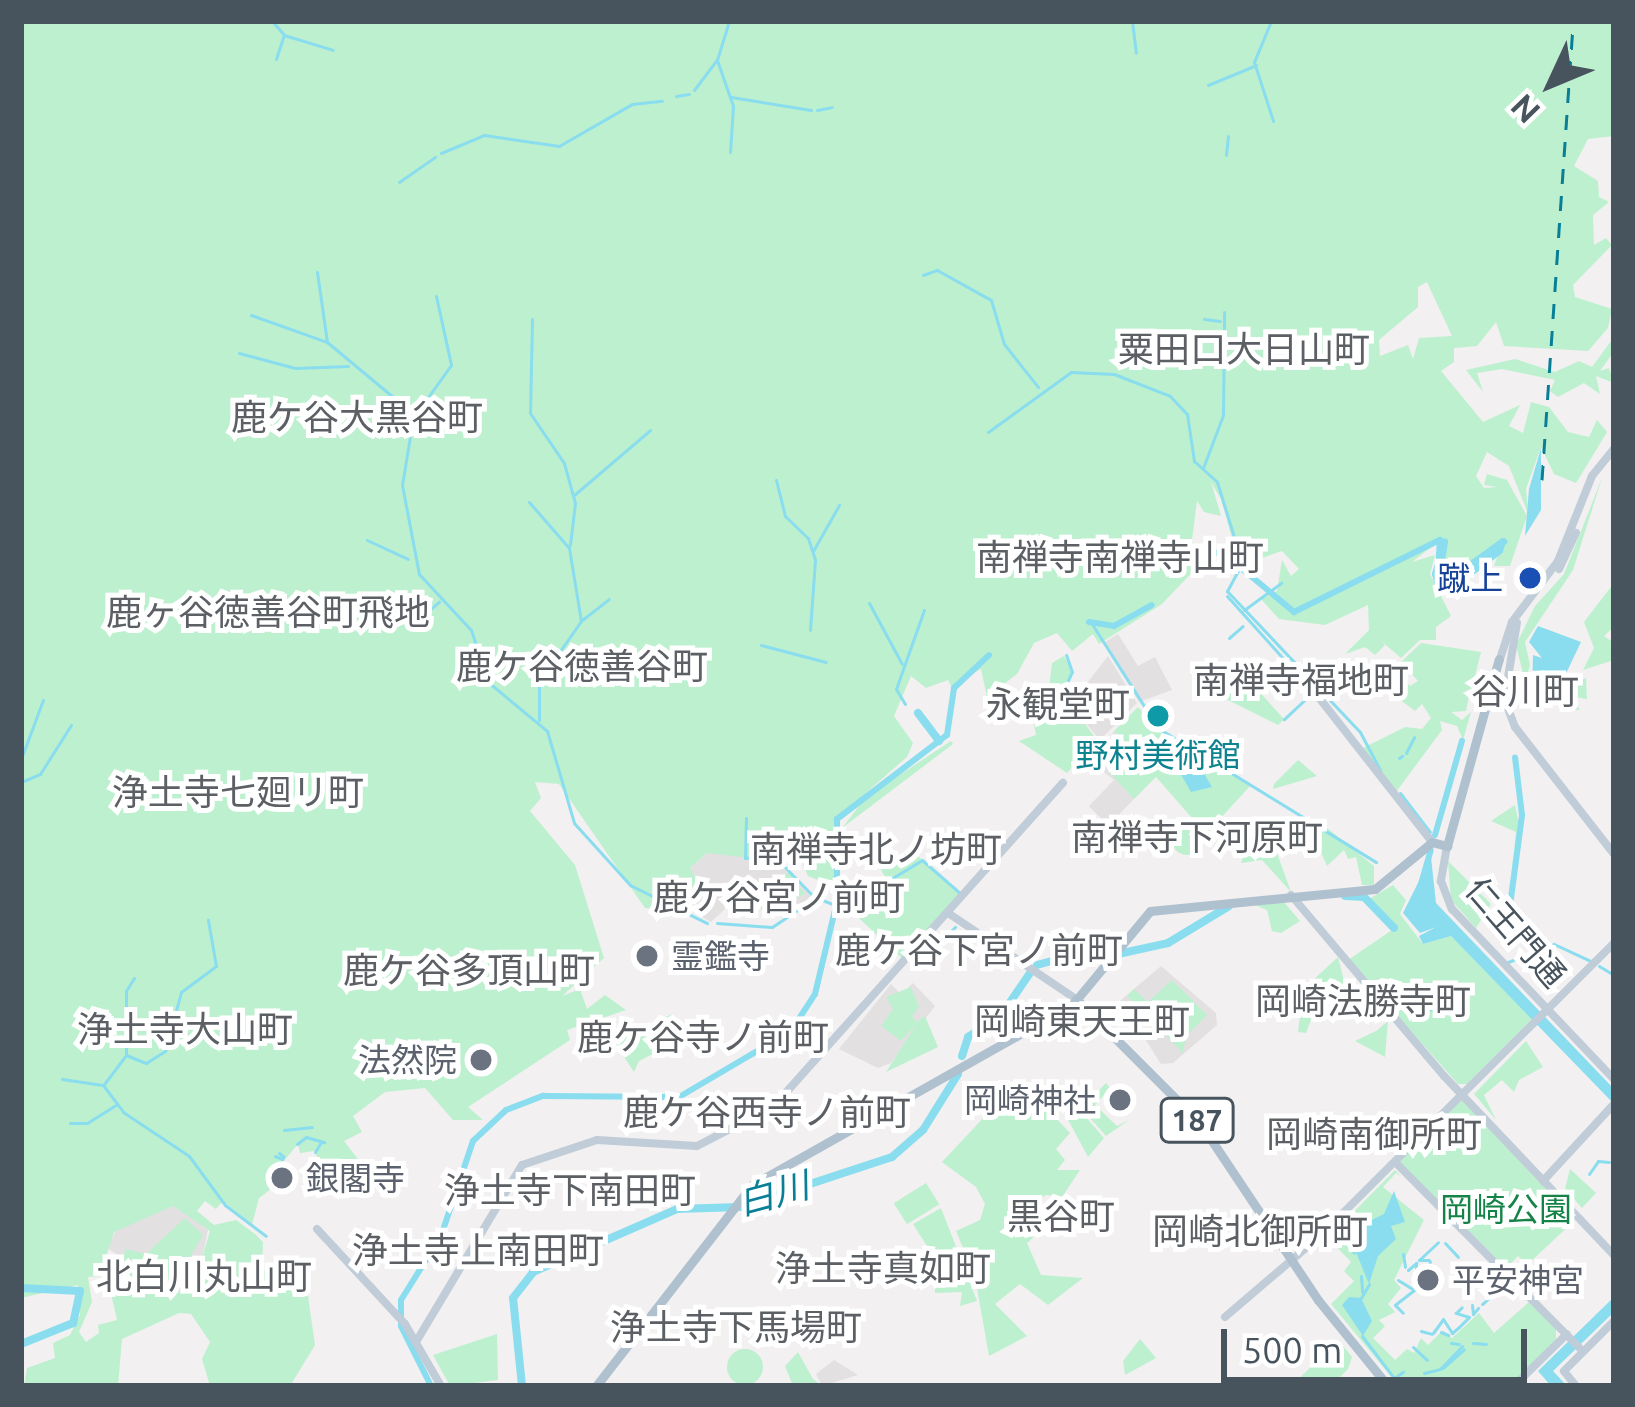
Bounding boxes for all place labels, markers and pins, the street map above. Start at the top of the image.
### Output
place label: 蹴上 [1437,558,1503,598]
marker: 蹴上 [1514,562,1546,594]
marker: 野村美術館 [1145,703,1171,729]
place label: 野村美術館 [1076,735,1240,775]
place label: 霊鑑寺 [671,936,770,976]
marker: 霊鑑寺 [634,943,660,969]
place label: 法然院 [358,1040,457,1080]
marker: 法然院 [468,1047,494,1073]
place label: 岡崎神社 [964,1080,1096,1120]
marker: 岡崎神社 [1107,1087,1133,1113]
place label: 銀閣寺 [306,1158,405,1198]
marker: 銀閣寺 [269,1165,295,1191]
place label: 平安神宮 [1452,1260,1584,1300]
marker: 平安神宮 [1415,1267,1441,1293]

